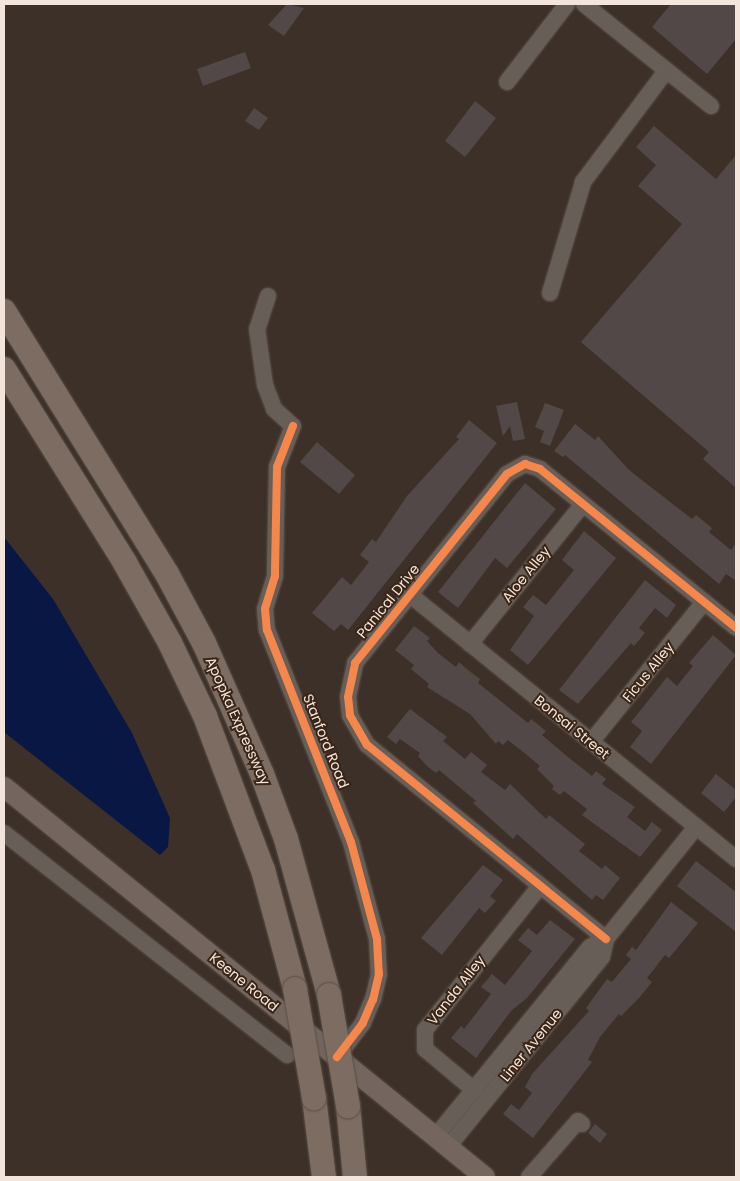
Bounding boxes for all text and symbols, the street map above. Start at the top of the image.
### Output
street label: Aloe Alley [498,543,554,605]
street label: Panical Drive [353,561,423,641]
street label: Ficus Alley [619,639,677,705]
street label: Apopka Expressway [202,654,274,788]
street label: Stanford Road [299,691,353,791]
street label: Bonsai Street [531,692,613,762]
street label: Keene Road [206,949,282,1015]
street label: Vanda Alley [424,952,488,1028]
street label: Liner Avenue [497,1005,565,1085]

